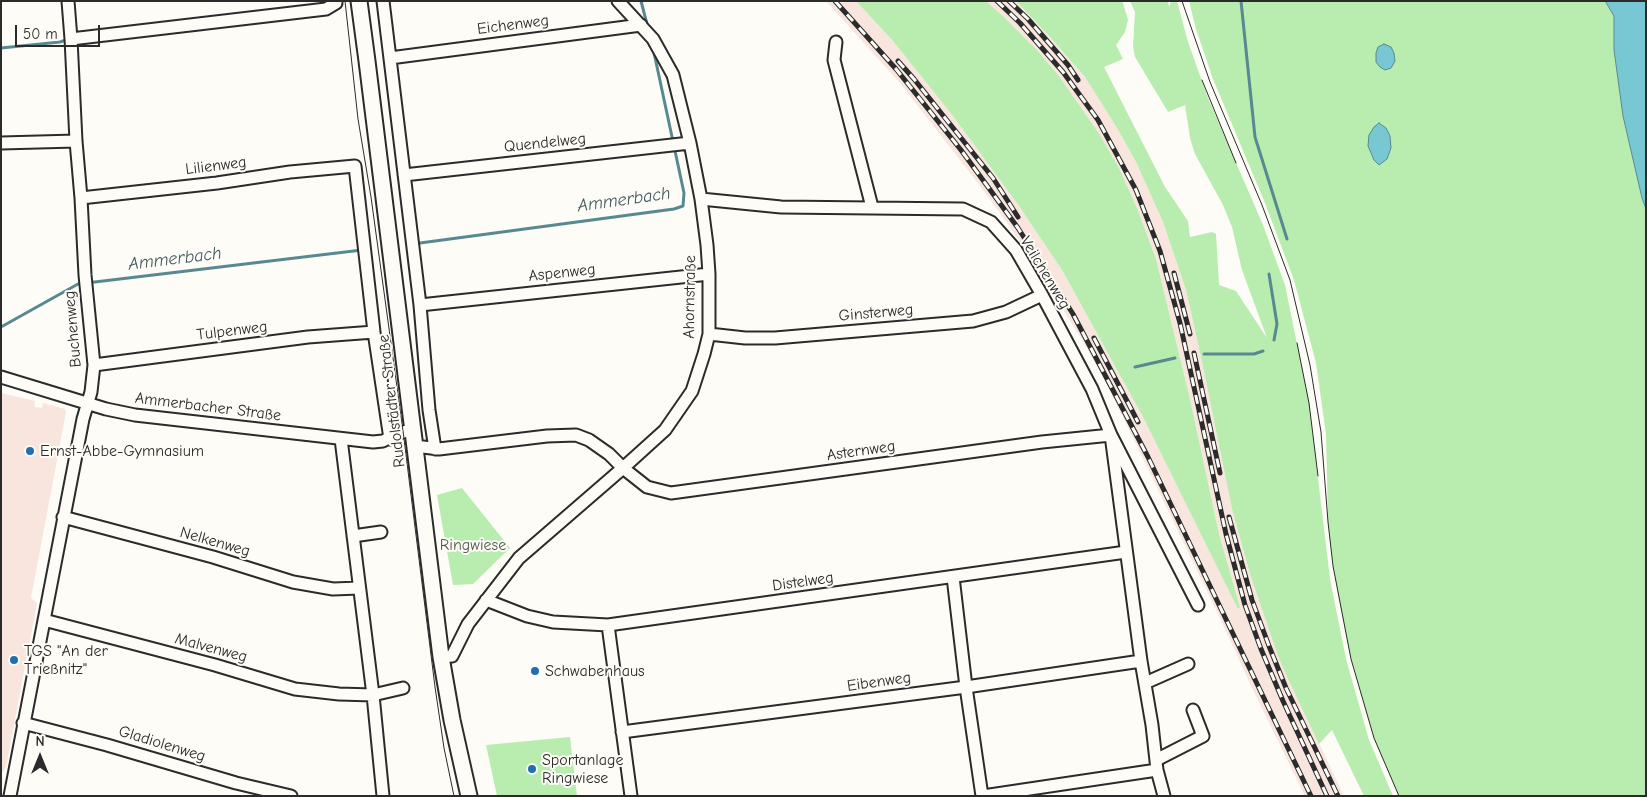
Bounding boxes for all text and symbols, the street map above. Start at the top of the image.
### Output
street label: Eichenweg [476,11,550,39]
scale bar [18,15,102,47]
text: 50 m [23,25,58,43]
street label: Quendelweg [503,129,587,157]
street label: Lilienweg [184,153,248,179]
water label: Ammerbach [576,183,672,217]
street label: Veilchenweg [1016,233,1074,313]
water label: Ammerbach [127,243,223,275]
street label: Ahornstraße [680,255,700,339]
street label: Aspenweg [528,260,596,286]
street label: Buchenweg [60,290,86,368]
street label: Ginsterweg [838,300,914,326]
street label: Tulpenweg [196,317,268,345]
street label: Rudolstädter Straße [374,334,410,468]
street label: Ammerbacher Straße [134,389,282,425]
street label: Asternweg [825,437,897,465]
place label: Ernst-Abbe-Gymnasium [40,441,204,461]
marker: Ernst-Abbe-Gymnasium [24,445,36,457]
street label: Nelkenweg [178,523,252,561]
park label: Ringwiese [440,535,506,555]
street label: Distelweg [771,568,835,596]
street label: Malvenweg [173,629,249,667]
place label: TGS "An der Trießnitz" [24,641,108,679]
marker: TGS "An der Trießnitz" [8,654,20,666]
place label: Schwabenhaus [545,661,645,681]
marker: Schwabenhaus [529,665,541,677]
street label: Eibenweg [846,668,912,696]
street label: Gladiolenweg [116,722,208,766]
north arrow [15,732,65,782]
text: N [35,733,45,750]
place label: Sportanlage Ringwiese [542,750,624,788]
marker: Sportanlage Ringwiese [526,763,538,775]

